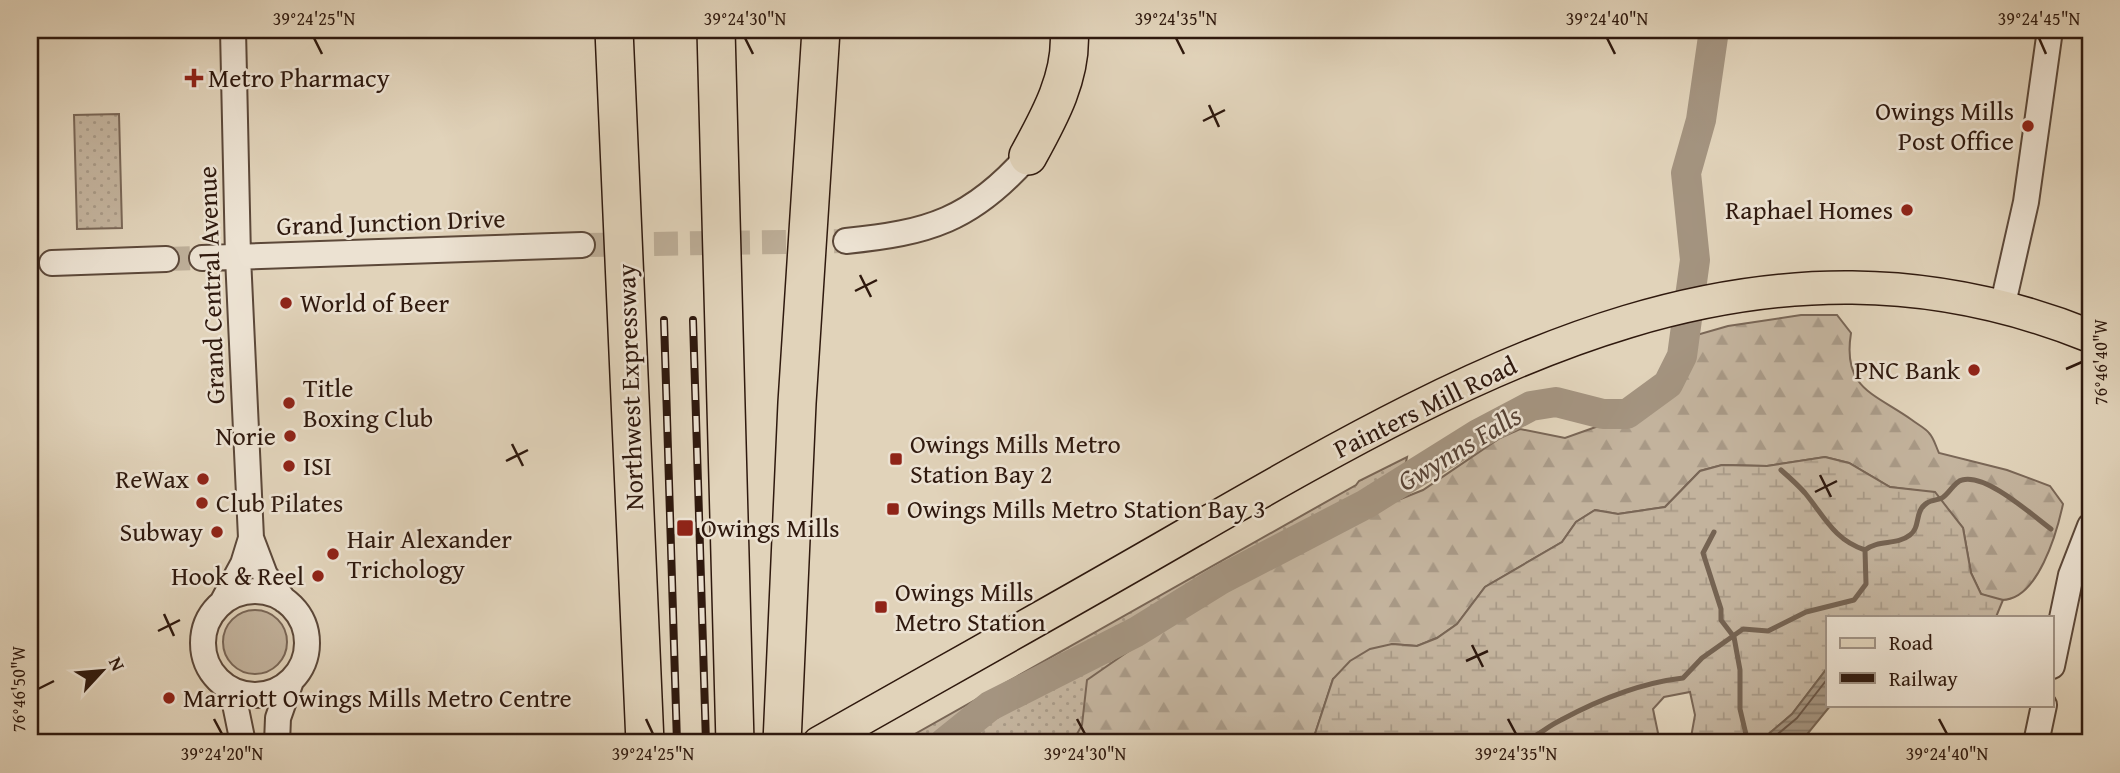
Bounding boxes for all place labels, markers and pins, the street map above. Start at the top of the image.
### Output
place label: Metro Pharmacy [208,58,390,97]
marker: Metro Pharmacy [186,70,202,86]
place label: Owings Mills Post Office [1875,91,2014,160]
marker: Owings Mills Post Office [2020,118,2036,134]
place label: Raphael Homes [1725,190,1893,229]
marker: Raphael Homes [1899,202,1915,218]
place label: World of Beer [300,283,449,322]
marker: World of Beer [278,295,294,311]
place label: PNC Bank [1854,350,1961,389]
marker: PNC Bank [1966,362,1982,378]
place label: Title Boxing Club [303,368,433,437]
marker: Title Boxing Club [281,395,297,411]
place label: Norie [216,416,276,455]
place label: Owings Mills Metro Station Bay 2 [910,424,1121,493]
marker: Norie [282,428,298,444]
place label: ISI [303,446,332,485]
marker: Owings Mills Metro Station Bay 2 [888,451,904,467]
marker: ISI [281,458,297,474]
place label: ReWax [115,459,190,498]
marker: ReWax [195,471,211,487]
place label: Club Pilates [216,483,343,522]
place label: Owings Mills Metro Station Bay 3 [907,489,1266,528]
marker: Club Pilates [194,495,210,511]
marker: Owings Mills Metro Station Bay 3 [885,501,901,517]
place label: Owings Mills [701,508,840,547]
place label: Subway [119,512,203,551]
marker: Owings Mills [675,518,695,538]
place label: Hair Alexander Trichology [347,519,512,588]
marker: Subway [209,524,225,540]
marker: Hair Alexander Trichology [325,546,341,562]
place label: Hook & Reel [171,556,304,595]
marker: Hook & Reel [310,568,326,584]
place label: Owings Mills Metro Station [895,572,1046,641]
marker: Owings Mills Metro Station [873,599,889,615]
place label: Marriott Owings Mills Metro Centre [183,678,572,717]
marker: Marriott Owings Mills Metro Centre [161,690,177,706]

